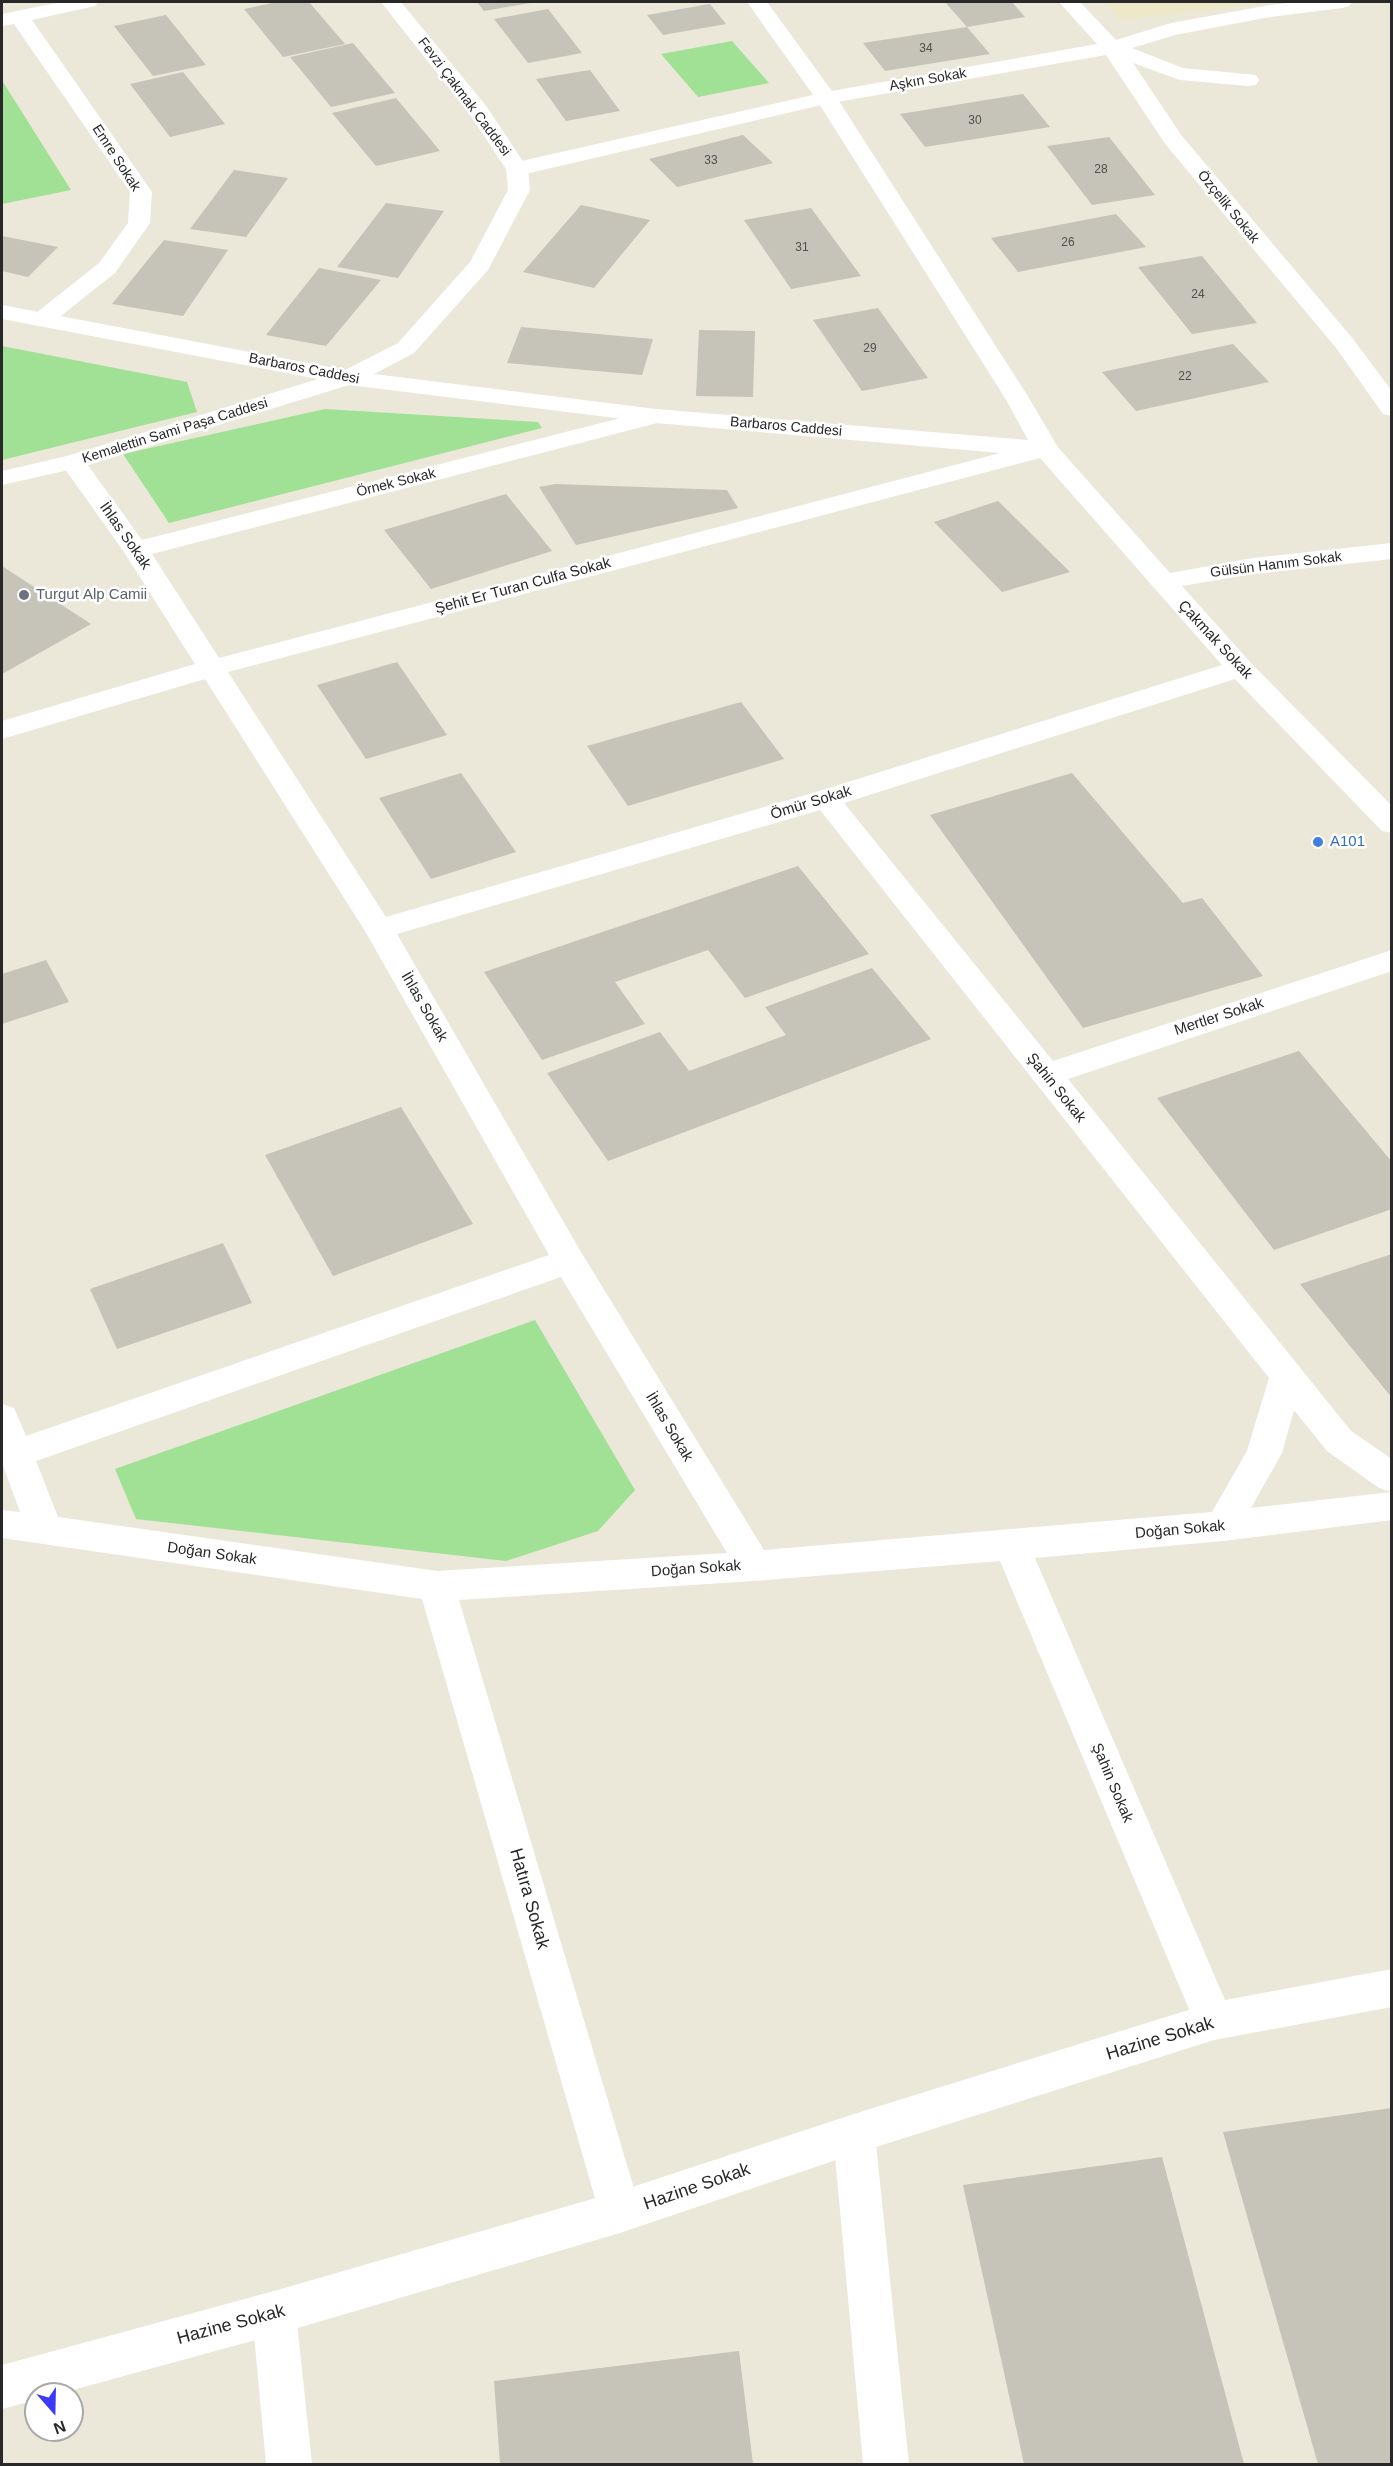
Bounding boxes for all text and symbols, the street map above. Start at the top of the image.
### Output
street label: Fevzi Çakmak Caddesi [414,34,514,160]
house number: 34 [919,42,933,56]
street label: Aşkın Sokak [888,65,968,95]
house number: 30 [968,114,982,128]
street label: Emre Sokak [88,121,144,195]
house number: 33 [704,154,718,168]
house number: 28 [1094,163,1108,177]
street label: Özçelik Sokak [1194,167,1262,247]
house number: 26 [1061,236,1075,250]
house number: 31 [795,241,809,255]
house number: 24 [1191,288,1205,302]
house number: 29 [863,342,877,356]
street label: Barbaros Caddesi [247,350,361,388]
house number: 22 [1178,370,1192,384]
street label: Kemalettin Sami Paşa Caddesi [80,395,270,467]
street label: Barbaros Caddesi [729,414,843,440]
street label: Örnek Sokak [355,465,437,501]
street label: İhlas Sokak [95,499,155,573]
street label: Gülsün Hanım Sokak [1209,549,1343,581]
street label: Şehit Er Turan Culfa Sokak [433,554,613,618]
place label: Turgut Alp Camii [36,586,147,604]
marker: Turgut Alp Camii [17,588,31,602]
street label: Çakmak Sokak [1174,597,1256,683]
street label: Ömür Sokak [769,782,853,824]
place label: A101 [1330,833,1365,851]
marker: A101 [1311,835,1325,849]
street label: İhlas Sokak [397,969,451,1045]
street label: Mertler Sokak [1172,994,1266,1040]
street label: Şahin Sokak [1023,1050,1089,1126]
street label: İhlas Sokak [641,1389,697,1465]
street label: Doğan Sokak [1134,1517,1226,1543]
street label: Doğan Sokak [166,1539,258,1569]
street label: Doğan Sokak [650,1557,742,1581]
street label: Şahin Sokak [1087,1741,1137,1825]
street label: Hatıra Sokak [504,1846,554,1952]
street label: Hazine Sokak [1104,2012,1216,2066]
street label: Hazine Sokak [641,2159,753,2215]
street label: Hazine Sokak [175,2300,287,2350]
north arrow [24,2382,84,2442]
text: N [51,2418,68,2437]

